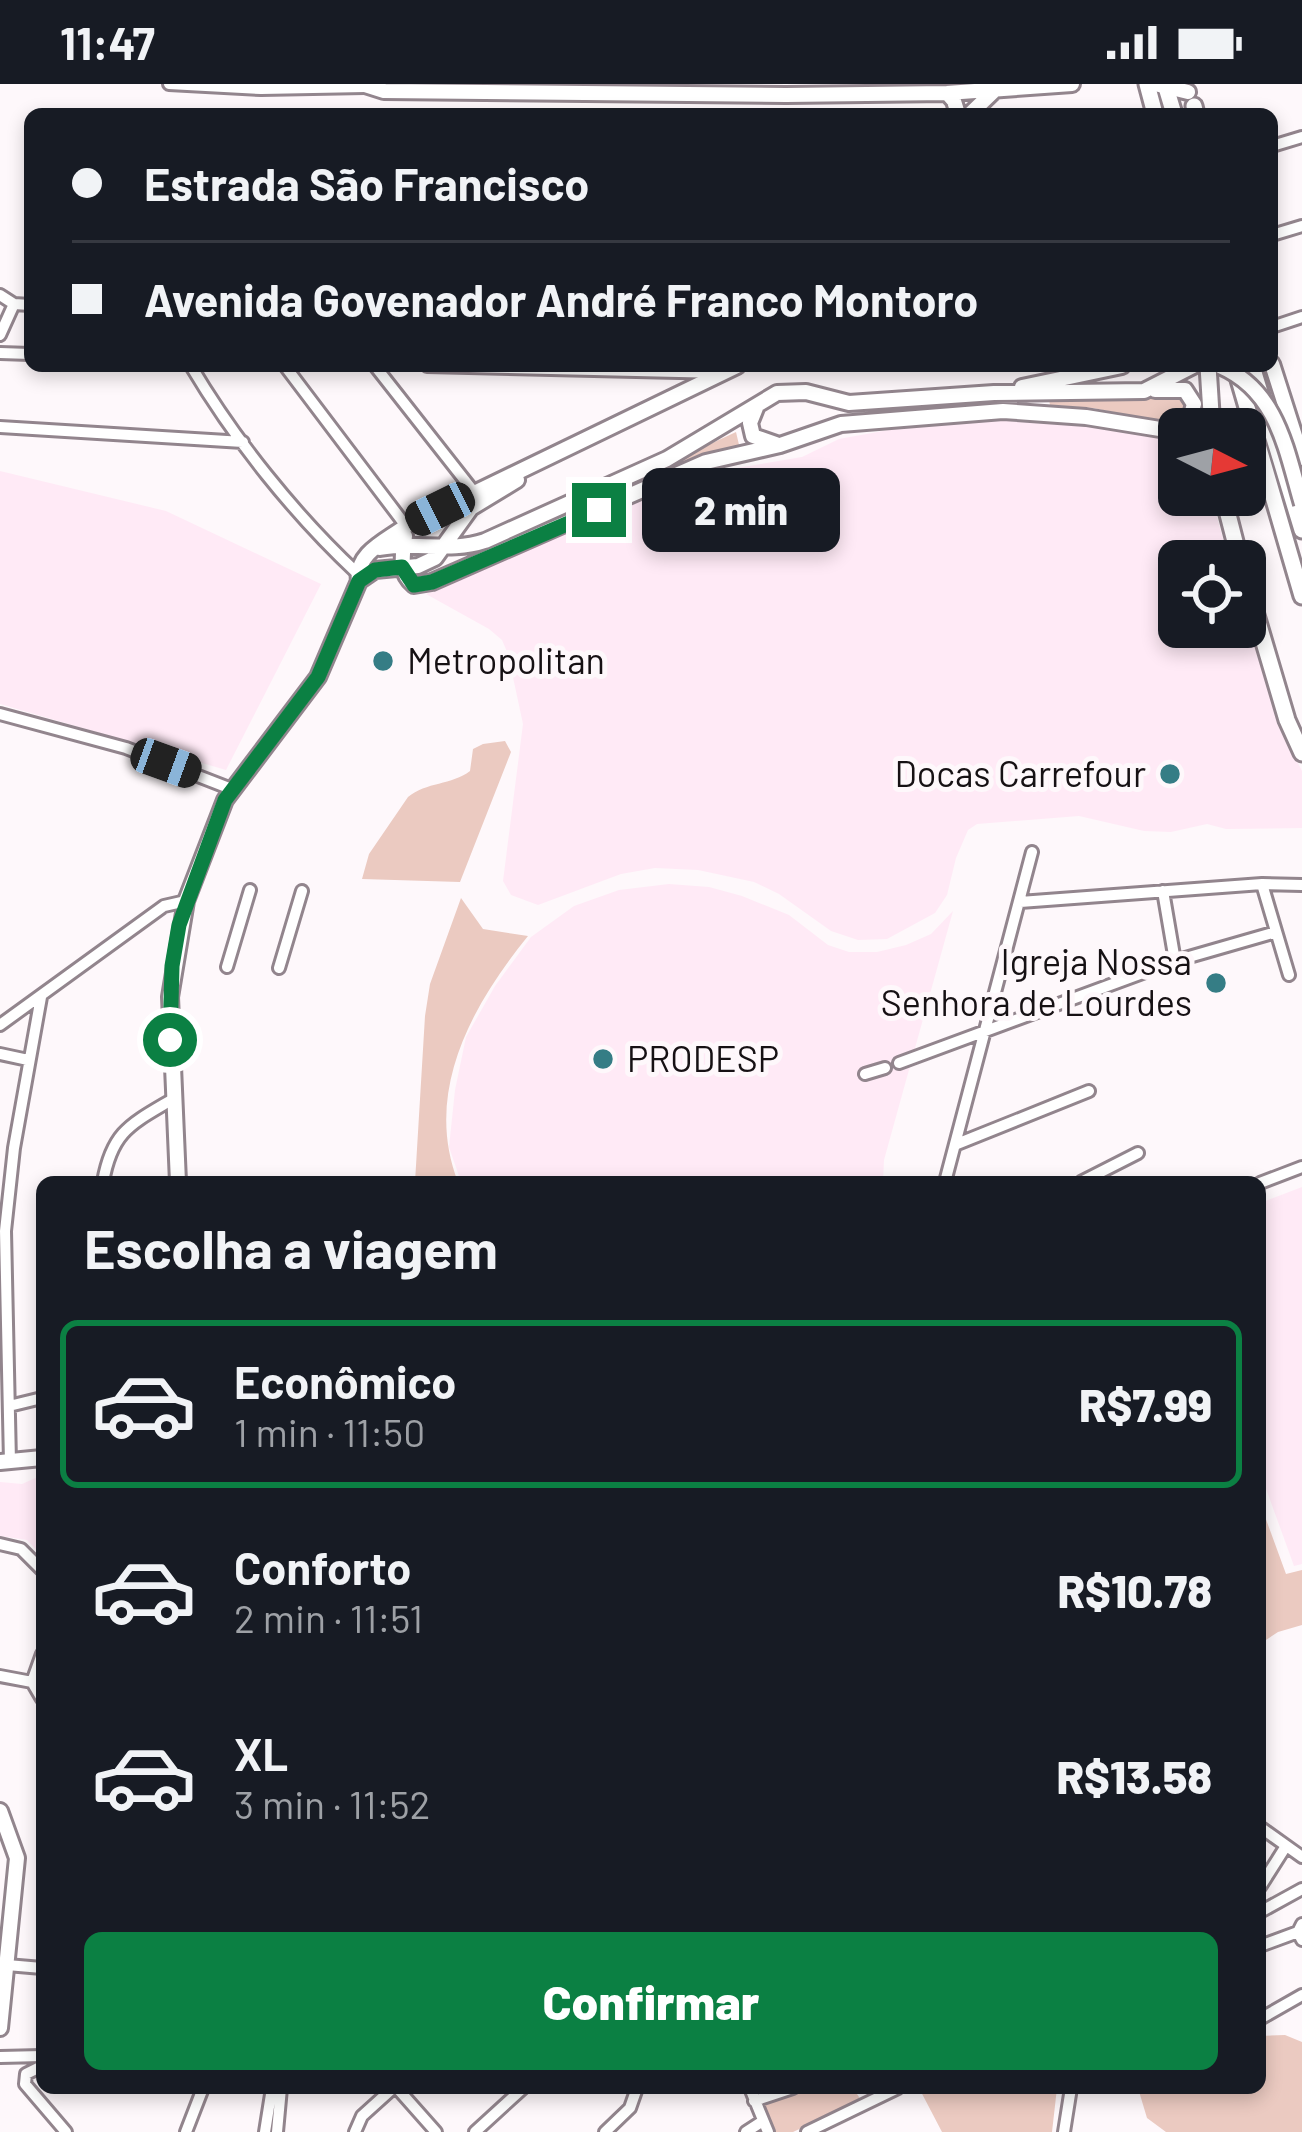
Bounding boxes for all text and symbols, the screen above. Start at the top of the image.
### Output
text: 11:47 [60,15,155,69]
text: Estrada São Francisco [144,156,589,210]
text: Avenida Govenador André Franco Montoro [144,272,978,326]
north arrow [1158,408,1266,516]
map controls [1158,408,1266,648]
callout: 2 min [641,468,839,552]
car [400,477,480,541]
route end [572,483,626,537]
text: 2 min [694,486,788,533]
button: locate [1158,540,1266,648]
place label: Metropolitan [407,638,605,681]
marker: Metropolitan [370,648,396,674]
car [126,734,206,792]
place label: Docas Carrefour [894,751,1146,794]
marker: Docas Carrefour [1157,761,1183,787]
place label: Igreja Nossa Senhora de Lourdes [881,939,1192,1023]
marker: Igreja Nossa Senhora de Lourdes [1203,970,1229,996]
route start [143,1013,197,1067]
place label: PRODESP [627,1036,779,1079]
marker: PRODESP [590,1046,616,1072]
text: Escolha a viagem [84,1215,498,1280]
icon: car [90,1350,198,1458]
text: Econômico [234,1354,456,1408]
text: R$7.99 [1079,1377,1212,1431]
text: 1 min · 11:50 [234,1408,425,1455]
icon: car [90,1536,198,1644]
text: Conforto [234,1540,411,1594]
text: R$10.78 [1057,1563,1212,1617]
text: 2 min · 11:51 [234,1594,423,1641]
icon: car [90,1722,198,1830]
text: XL [234,1726,288,1780]
text: R$13.58 [1056,1749,1212,1803]
text: 3 min · 11:52 [234,1780,430,1827]
button: Confirmar [84,1932,1218,2070]

